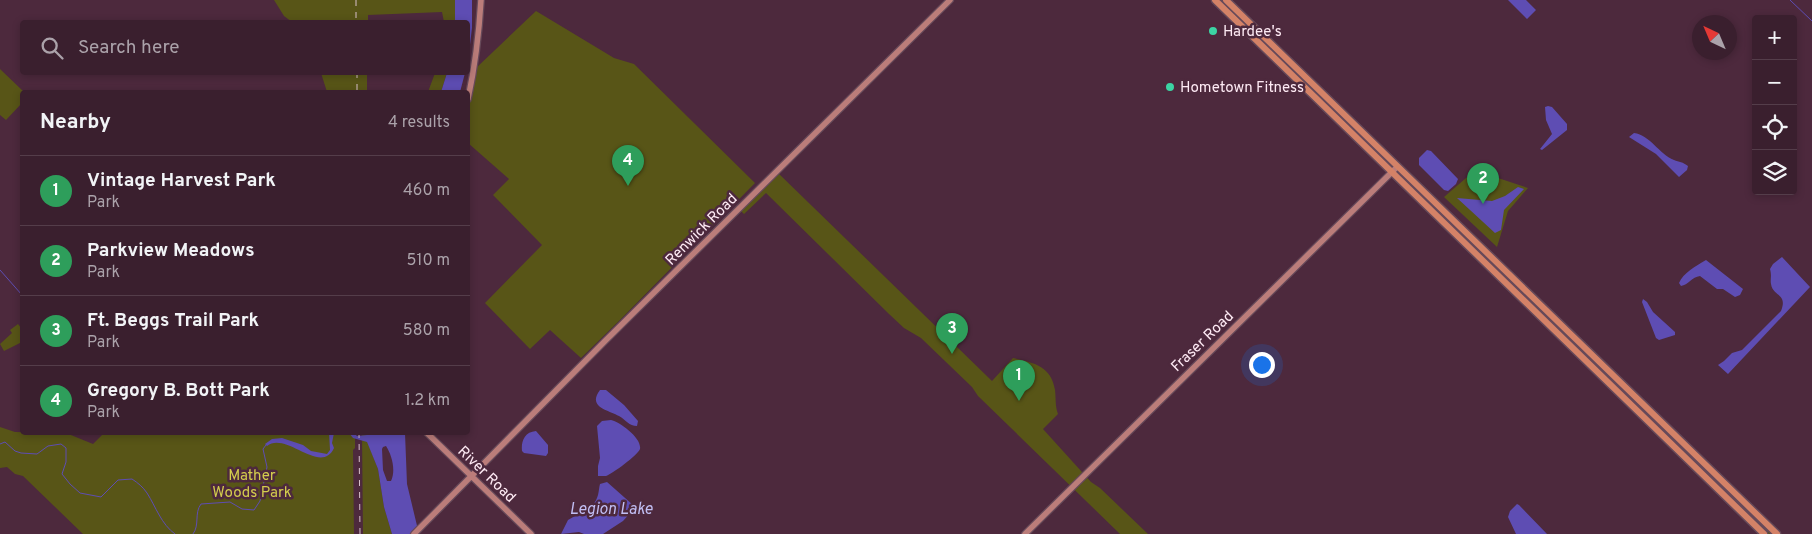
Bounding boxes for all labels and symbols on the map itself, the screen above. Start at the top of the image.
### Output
north arrow [1692,15,1737,60]
place label: Hardee's [1223,23,1282,42]
marker: Hardee's [1207,25,1219,37]
place label: Hometown Fitness [1180,79,1304,98]
marker: Hometown Fitness [1164,81,1176,93]
pin: 4 [612,145,644,186]
pin: 2 [1467,163,1499,204]
street label: Renwick Road [662,190,742,270]
street label: Fraser Road [1168,307,1238,377]
pin: 3 [936,313,968,354]
your location [1249,352,1275,378]
pin: 1 [1003,360,1035,401]
street label: River Road [453,443,519,508]
park label: Mather Woods Park [212,467,292,503]
water label: Legion Lake [570,500,653,520]

